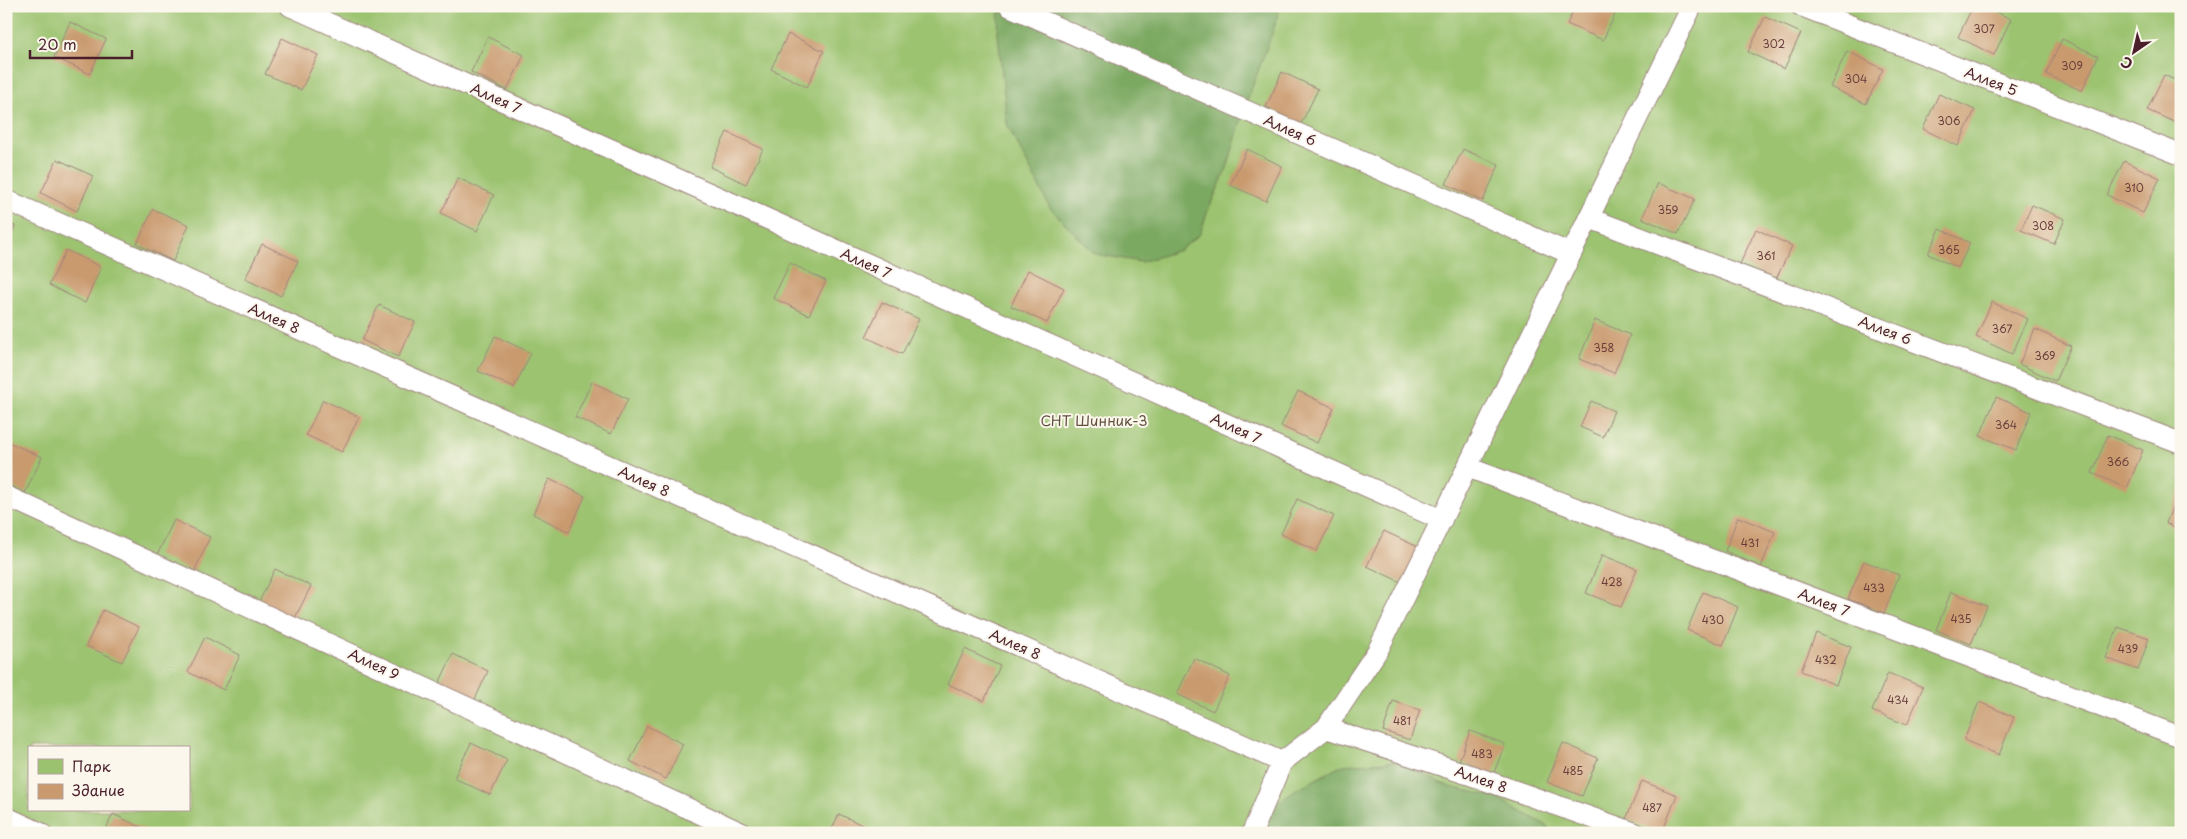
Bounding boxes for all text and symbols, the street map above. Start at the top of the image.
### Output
house number: 307 [1973,20,1995,37]
scale bar [30,28,132,60]
north arrow [2110,28,2160,78]
text: 20 m [38,32,77,55]
house number: 302 [1763,35,1786,52]
text: С [2116,52,2137,75]
house number: 309 [2061,57,2083,74]
street label: Аллея 5 [1962,61,2020,101]
house number: 304 [1845,70,1867,87]
street label: Аллея 7 [467,77,525,119]
street label: Аллея 6 [1260,109,1320,151]
house number: 306 [1937,112,1961,129]
house number: 310 [2124,179,2144,196]
house number: 359 [1658,201,1678,218]
house number: 308 [2032,217,2054,234]
house number: 365 [1938,241,1960,258]
street label: Аллея 7 [837,242,895,284]
house number: 361 [1757,247,1775,264]
street label: Аллея 8 [245,297,303,339]
street label: Аллея 6 [1855,310,1915,350]
house number: 367 [1992,320,2012,337]
house number: 358 [1594,339,1615,356]
house number: 369 [2034,347,2056,364]
street label: Аллея 7 [1207,407,1265,449]
park label: СНТ Шинник-3 [1040,410,1148,431]
house number: 364 [1995,416,2017,433]
house number: 366 [2107,453,2129,470]
street label: Аллея 8 [615,460,673,502]
house number: 431 [1741,534,1759,551]
house number: 428 [1601,573,1623,590]
house number: 433 [1863,579,1885,596]
street label: Аллея 7 [1795,583,1853,621]
house number: 435 [1950,610,1972,627]
house number: 430 [1702,611,1724,628]
street label: Аллея 8 [986,623,1044,665]
house number: 439 [2118,640,2138,657]
street label: Аллея 9 [345,643,403,685]
house number: 432 [1815,651,1837,668]
house number: 434 [1887,691,1909,708]
house number: 481 [1393,712,1411,729]
house number: 483 [1471,745,1493,762]
legend [28,746,190,812]
text: Парк [72,754,111,777]
street label: Аллея 8 [1452,760,1510,798]
house number: 485 [1563,762,1583,779]
text: Здание [72,778,125,801]
house number: 487 [1642,799,1662,816]

